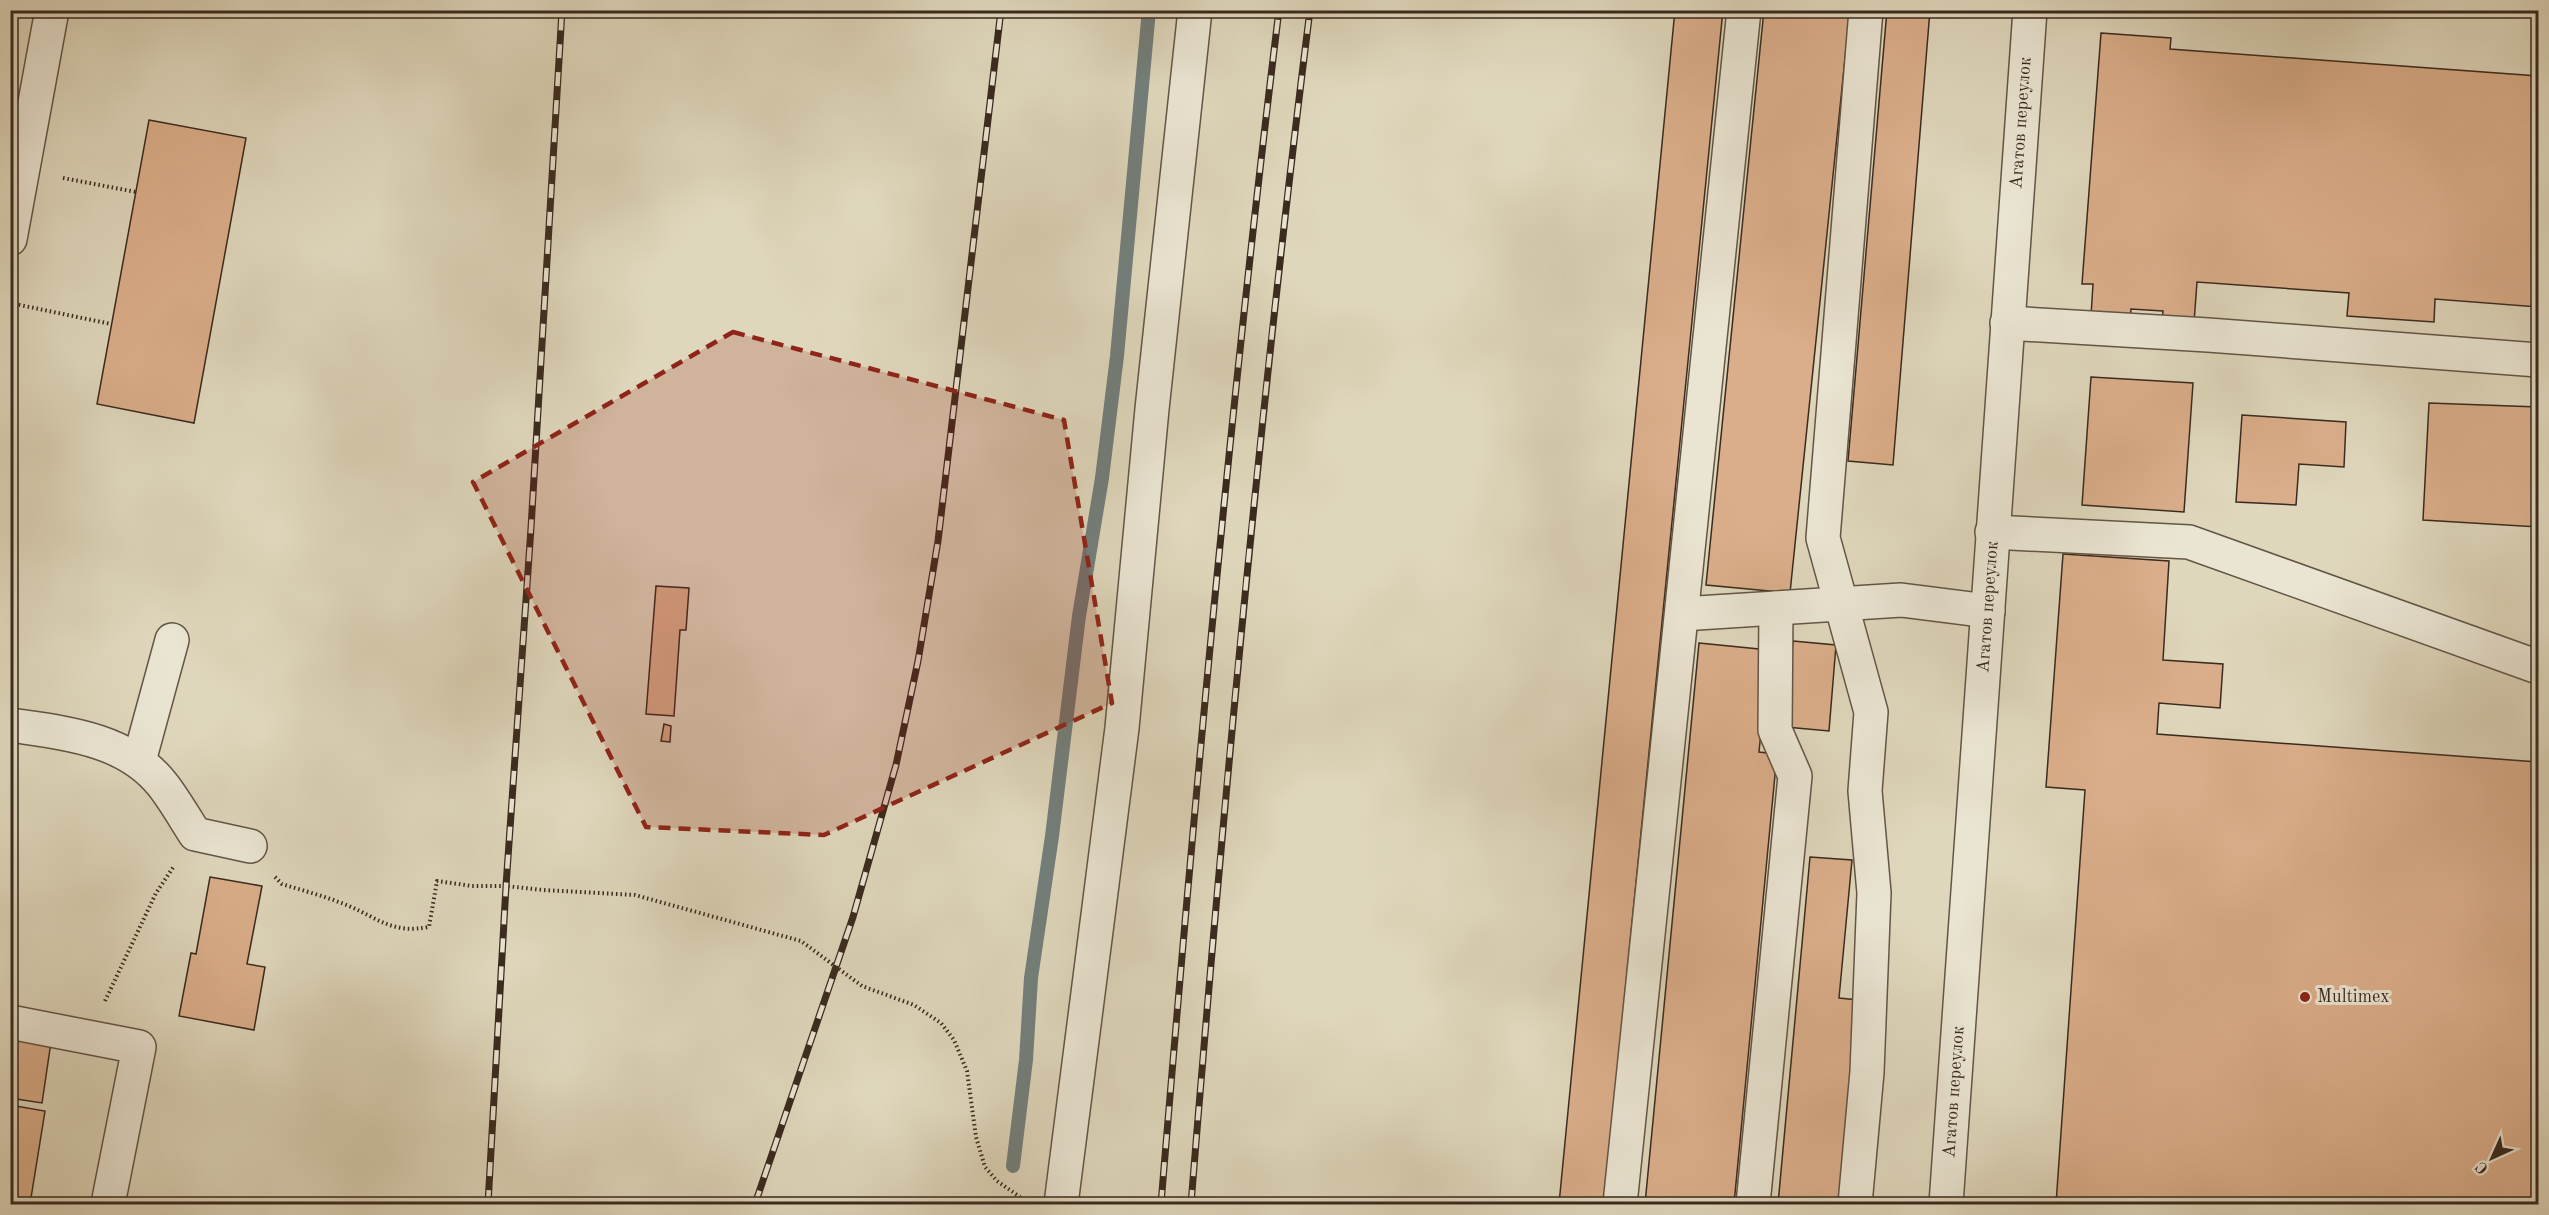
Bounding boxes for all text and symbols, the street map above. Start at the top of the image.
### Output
street label: Агатов переулок [2007,56,2035,190]
street label: Агатов переулок [1974,540,2002,674]
place label: Multimex [2317,988,2390,1006]
marker: Multimex [2298,990,2312,1004]
street label: Агатов переулок [1940,1025,1968,1159]
north arrow [2462,1128,2522,1188]
text: С [2473,1158,2492,1177]

